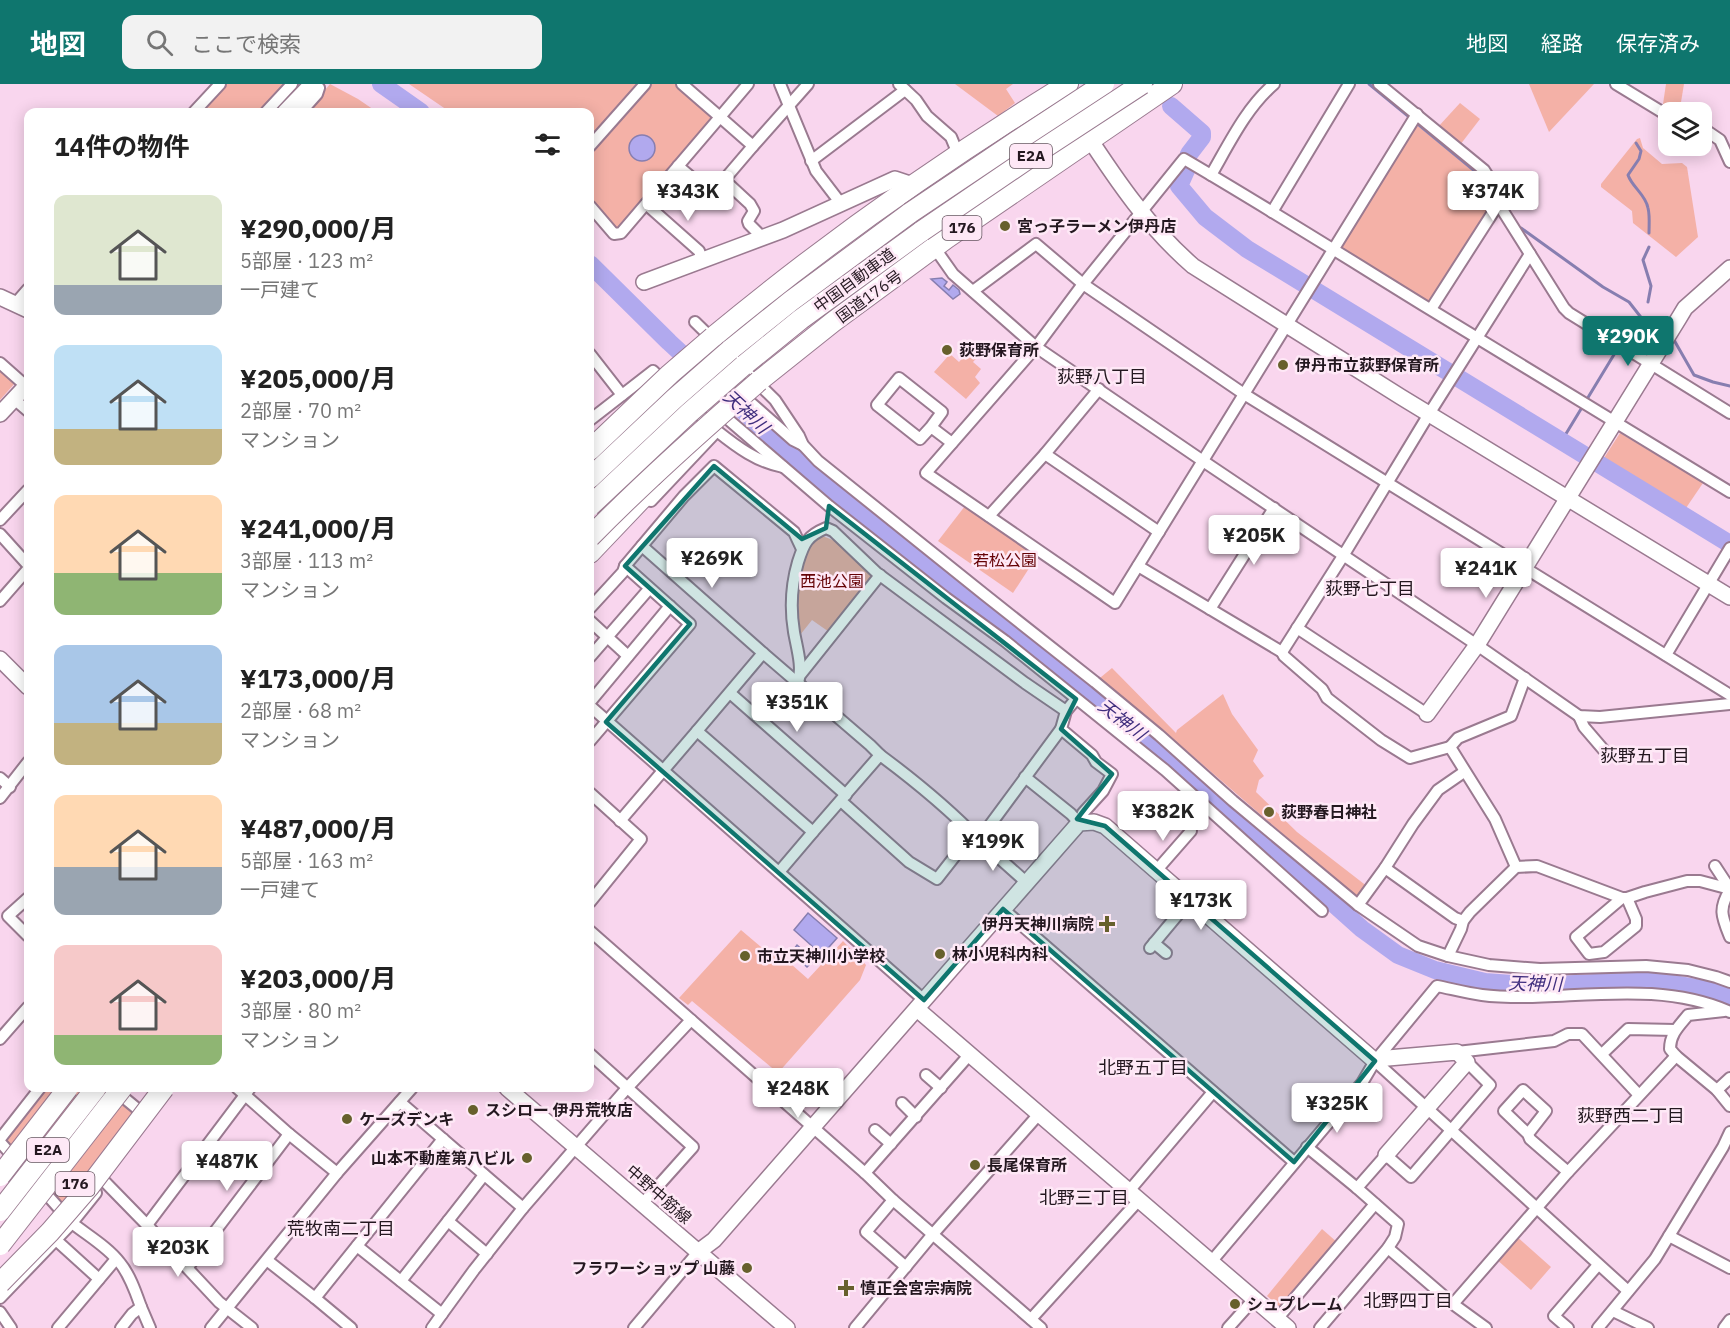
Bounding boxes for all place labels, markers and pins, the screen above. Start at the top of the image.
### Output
pin: ¥343K [646,171,730,222]
pin: ¥374K [1451,171,1535,222]
place label: 宮っ子ラーメン伊丹店 [1017,216,1176,236]
marker: 宮っ子ラーメン伊丹店 [998,219,1012,233]
pin: ¥290K [1586,316,1670,367]
place label: 荻野保育所 [959,340,1039,360]
marker: 荻野保育所 [940,343,954,357]
place label: 伊丹市立荻野保育所 [1294,355,1439,375]
marker: 伊丹市立荻野保育所 [1276,358,1290,372]
pin: ¥205K [1212,515,1296,566]
pin: ¥269K [670,538,754,589]
pin: ¥241K [1444,548,1528,599]
pin: ¥351K [755,682,839,733]
pin: ¥382K [1121,791,1205,842]
place label: 荻野春日神社 [1281,802,1377,822]
marker: 荻野春日神社 [1262,805,1276,819]
pin: ¥199K [951,821,1035,872]
pin: ¥173K [1159,880,1243,931]
place label: 伊丹天神川病院 [981,914,1094,934]
marker: 伊丹天神川病院 [1098,915,1116,933]
place label: 林小児科内科 [952,944,1048,964]
place label: 市立天神川小学校 [757,946,885,966]
marker: 林小児科内科 [933,947,947,961]
marker: 市立天神川小学校 [738,949,752,963]
pin: ¥248K [756,1068,840,1119]
pin: ¥325K [1295,1083,1379,1134]
place label: スシロー 伊丹荒牧店 [485,1100,633,1120]
marker: スシロー 伊丹荒牧店 [466,1103,480,1117]
place label: ケーズデンキ [359,1109,454,1129]
marker: ケーズデンキ [340,1112,354,1126]
pin: ¥487K [185,1141,269,1192]
place label: 山本不動産第八ビル [371,1148,515,1168]
marker: 山本不動産第八ビル [520,1151,534,1165]
place label: 長尾保育所 [987,1155,1067,1175]
marker: 長尾保育所 [968,1158,982,1172]
pin: ¥203K [136,1227,220,1278]
place label: フラワーショップ 山藤 [572,1258,735,1278]
marker: フラワーショップ 山藤 [740,1261,754,1275]
place label: 慎正会宮宗病院 [860,1278,972,1298]
marker: 慎正会宮宗病院 [837,1279,855,1297]
place label: シュプレーム [1247,1294,1343,1314]
marker: シュプレーム [1228,1297,1242,1311]

